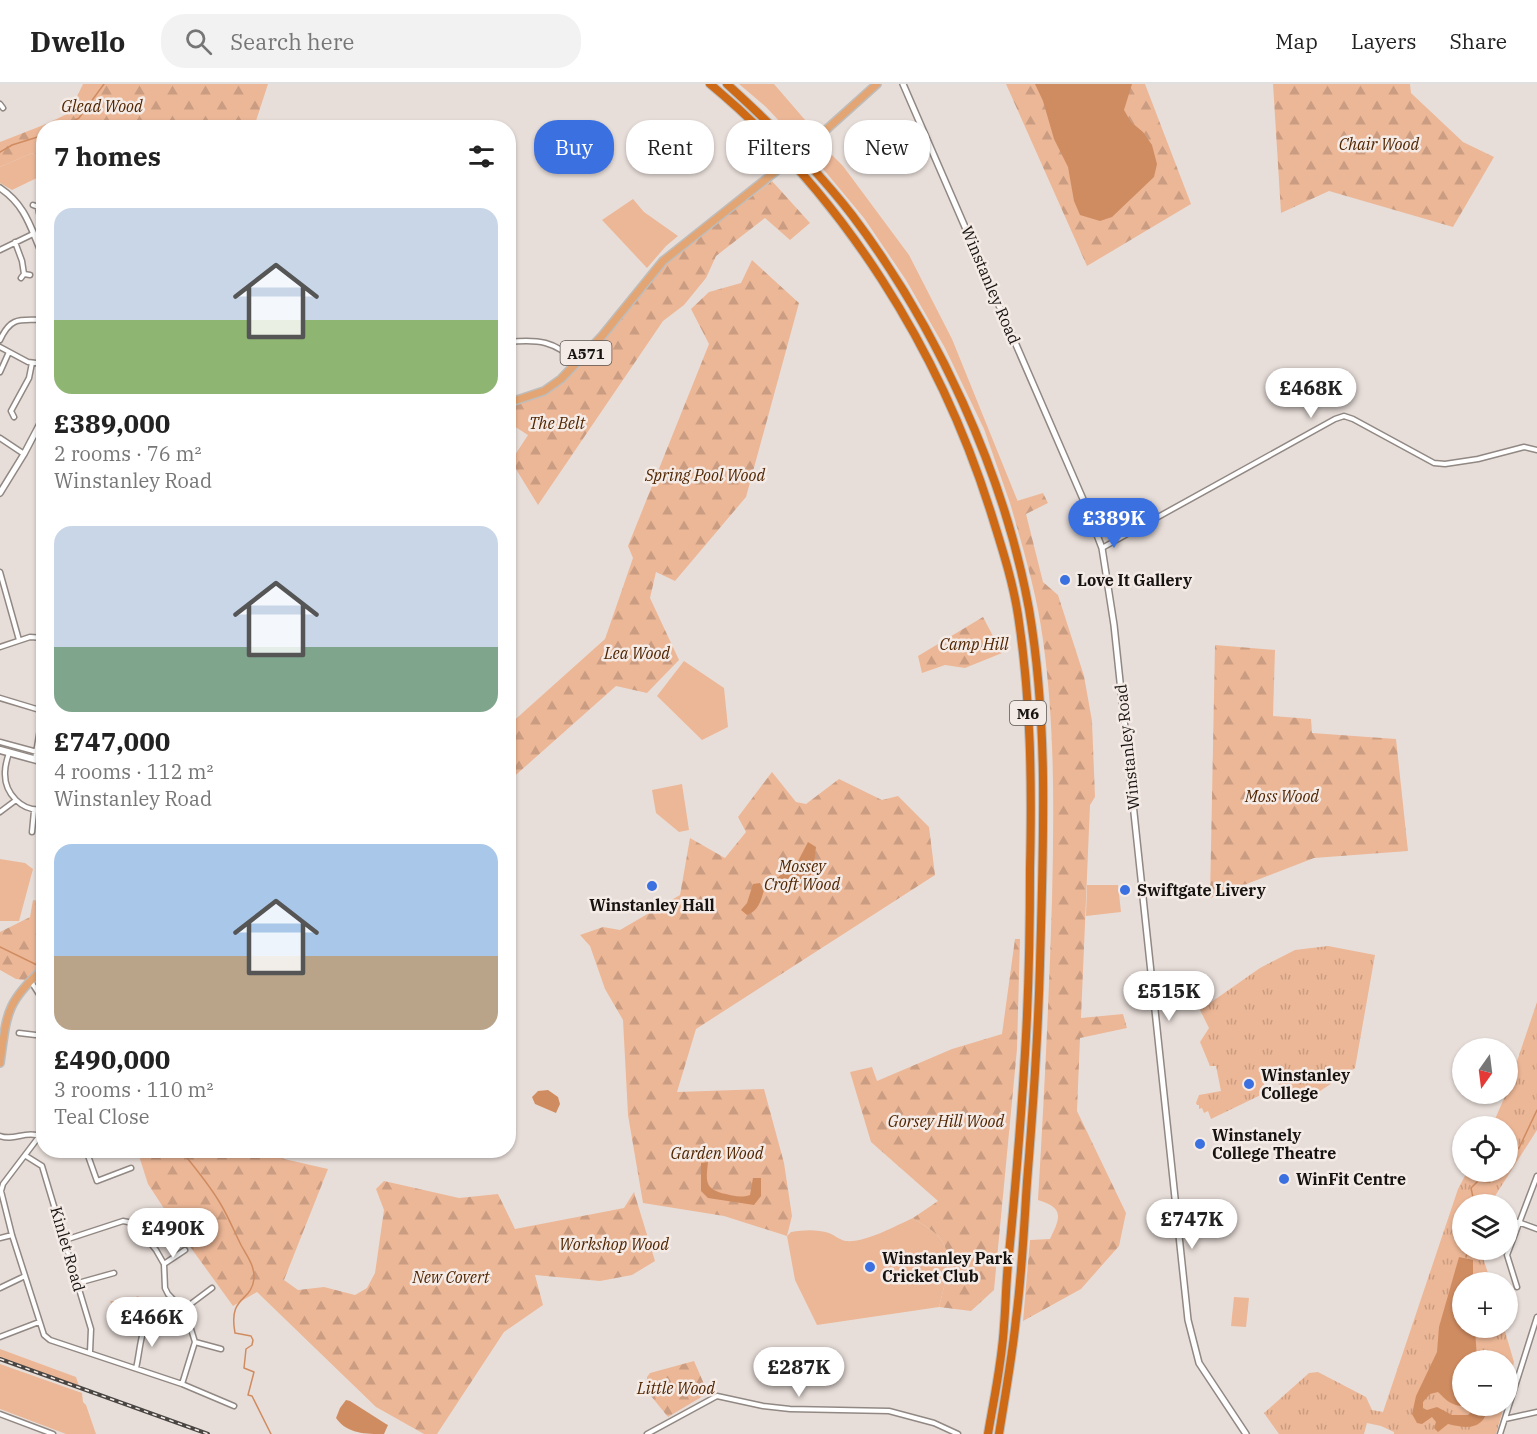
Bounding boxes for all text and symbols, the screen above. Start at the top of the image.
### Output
search box [161,14,581,68]
text: Dwello [30,23,125,60]
icon: search [182,25,215,58]
text: Search here [230,27,354,56]
text: Map [1275,27,1318,55]
text: Layers [1351,27,1417,55]
text: Share [1450,27,1507,55]
park label: Glead Wood [61,96,143,116]
chip: Buy [534,120,614,174]
chip: Rent [626,120,714,174]
chip: Filters [726,120,832,174]
chip: New [844,120,930,174]
park label: Chair Wood [1339,134,1420,154]
text: 7 homes [54,139,161,173]
icon: filters [465,140,498,173]
street label: Winstanley Road [957,223,1025,347]
icon: home [222,247,330,355]
road number: A571 [560,341,612,365]
pin: £468K [1269,368,1353,419]
text: £468K [1279,374,1343,401]
text: £389,000 [54,406,170,440]
park label: The Belt [529,413,586,433]
text: 2 rooms · 76 m² [54,440,201,467]
park label: Spring Pool Wood [644,465,765,485]
text: Winstanley Road [54,467,212,494]
pin: £389K [1072,498,1156,549]
text: £389K [1082,504,1146,531]
icon: home [222,565,330,673]
place label: Love It Gallery [1077,570,1193,590]
marker: Love It Gallery [1058,573,1072,587]
park label: Camp Hill [940,634,1009,654]
park label: Lea Wood [603,643,670,663]
street label: Winstanley Road [1110,683,1144,811]
road number: M6 [1010,701,1046,725]
text: £747,000 [54,724,170,758]
text: 4 rooms · 112 m² [54,758,213,785]
text: Winstanley Road [54,785,212,812]
park label: Moss Wood [1244,786,1319,806]
park label: Mossey Croft Wood [764,856,840,894]
marker: Winstanley Hall [645,879,659,893]
place label: Swiftgate Livery [1137,880,1267,900]
icon: home [222,883,330,991]
marker: Swiftgate Livery [1118,883,1132,897]
place label: Winstanley Hall [589,895,715,915]
pin: £515K [1127,971,1211,1022]
text: £515K [1137,977,1201,1004]
north arrow [1452,1038,1518,1104]
map controls [1452,1038,1518,1416]
text: £490,000 [54,1042,170,1076]
place label: Winstanley College [1261,1065,1351,1103]
text: 3 rooms · 110 m² [54,1076,213,1103]
marker: Winstanley College [1242,1077,1256,1091]
text: Teal Close [54,1103,149,1130]
park label: Gorsey Hill Wood [888,1111,1005,1131]
button: locate [1452,1116,1518,1182]
place label: Winstanely College Theatre [1212,1125,1336,1163]
marker: Winstanely College Theatre [1193,1137,1207,1151]
park label: Garden Wood [671,1143,764,1163]
place label: WinFit Centre [1296,1169,1406,1189]
marker: WinFit Centre [1277,1172,1291,1186]
button: layers [1452,1194,1518,1260]
pin: £747K [1150,1199,1234,1250]
street label: Kinlet Road [46,1204,90,1294]
text: £747K [1160,1205,1224,1232]
pin: £490K [131,1208,215,1259]
text: £490K [141,1214,205,1241]
park label: Workshop Wood [559,1234,669,1254]
place label: Winstanley Park Cricket Club [882,1248,1012,1286]
marker: Winstanley Park Cricket Club [863,1260,877,1274]
park label: New Covert [412,1267,491,1287]
button: + [1452,1272,1518,1338]
pin: £466K [110,1297,194,1348]
text: £466K [120,1303,184,1330]
pin: £287K [757,1347,841,1398]
button: − [1452,1350,1518,1416]
text: £287K [767,1353,831,1380]
park label: Little Wood [636,1378,715,1398]

